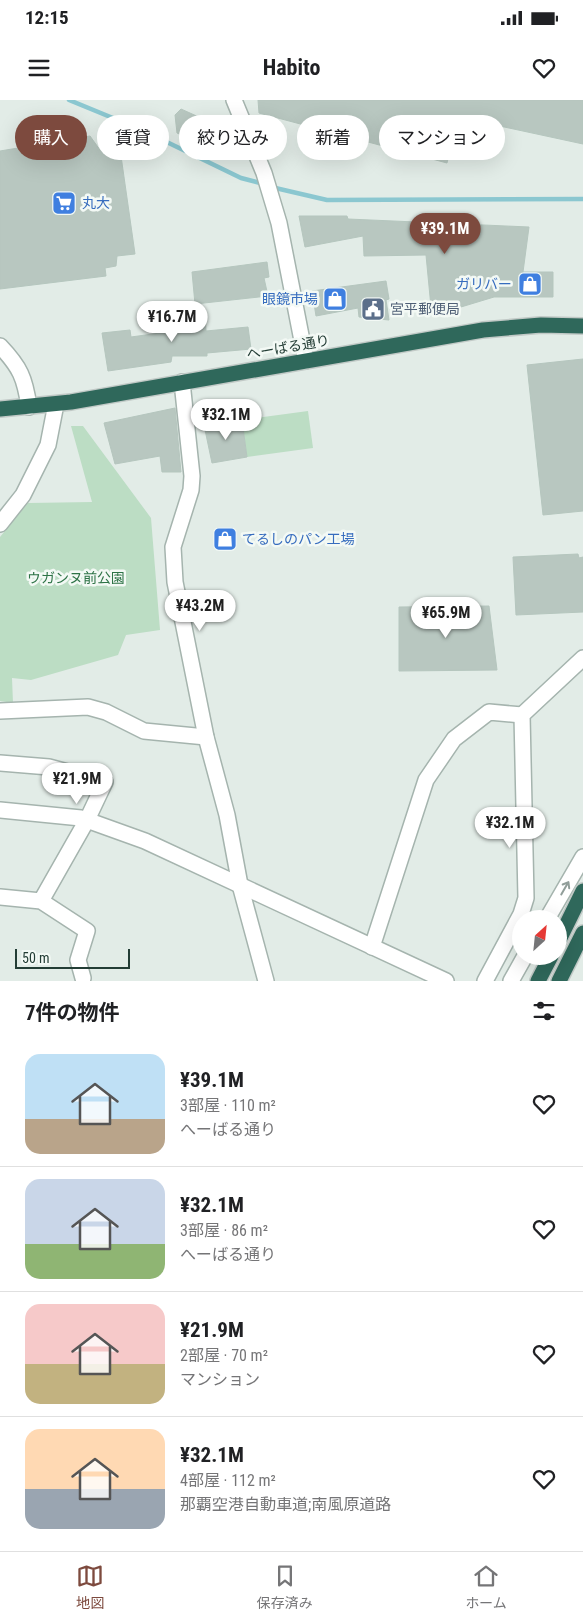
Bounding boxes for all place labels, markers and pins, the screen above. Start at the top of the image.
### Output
supermarket icon: 丸大 [51,190,77,216]
place label: 丸大 [82,195,110,211]
pin: ¥39.1M [404,212,486,255]
shop icon: ガリバー [517,271,543,297]
place label: ガリバー [456,276,512,292]
shop icon: 眼鏡市場 [322,286,348,312]
place label: 眼鏡市場 [262,291,318,307]
public building icon: 宮平郵便局 [360,296,386,322]
pin: ¥16.7M [131,300,213,343]
place label: 宮平郵便局 [390,301,460,317]
pin: ¥32.1M [185,398,267,441]
shop icon: てるしのパン工場 [212,526,238,552]
place label: てるしのパン工場 [242,531,355,547]
pin: ¥43.2M [159,590,241,632]
pin: ¥65.9M [405,596,487,639]
pin: ¥21.9M [36,762,118,805]
pin: ¥32.1M [469,806,551,849]

